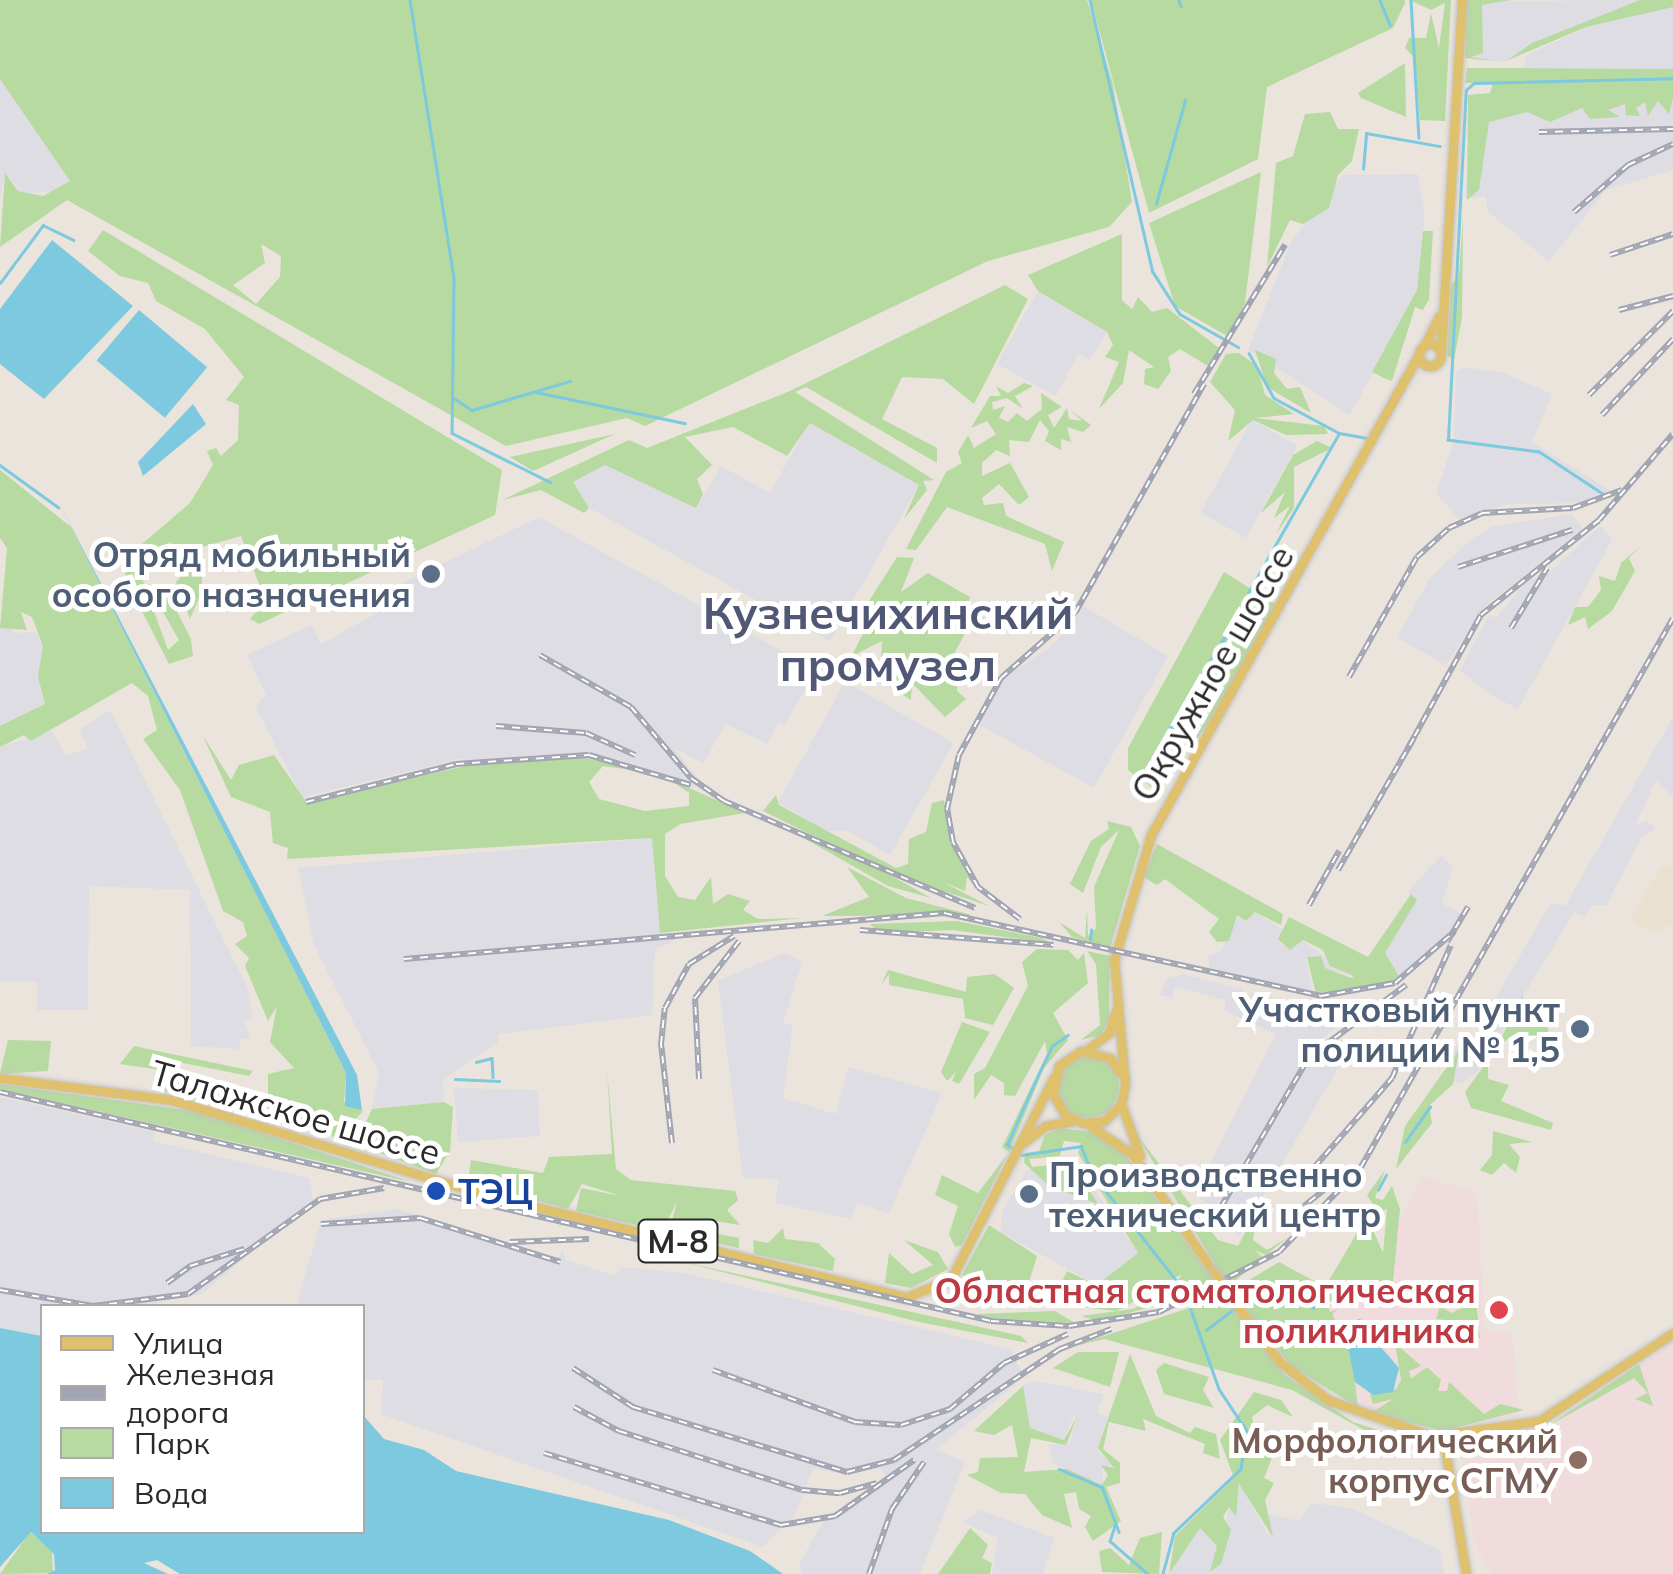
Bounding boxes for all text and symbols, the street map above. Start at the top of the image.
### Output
place label: Отряд мобильный особого назначения [51,533,411,615]
street label: Окружное шоссе [1122,538,1302,808]
marker: Отряд мобильный особого назначения [420,563,442,585]
district label: Кузнечихинский промузел [703,586,1073,692]
place label: Участковый пункт полиции № 1,5 [1239,988,1560,1070]
marker: Участковый пункт полиции № 1,5 [1569,1018,1591,1040]
street label: Талажское шоссе [146,1051,446,1173]
place label: Производственно технический центр [1049,1153,1381,1235]
place label: ТЭЦ [458,1170,533,1212]
marker: ТЭЦ [423,1178,449,1204]
marker: Производственно технический центр [1018,1183,1040,1205]
road number: М-8 [636,1214,720,1268]
place label: Областная стоматологическая поликлиника [935,1269,1476,1351]
marker: Областная стоматологическая поликлиника [1486,1297,1512,1323]
legend [40,1304,365,1534]
text: Улица [134,1324,224,1362]
text: Железная дорога [126,1355,275,1431]
place label: Морфологический корпус СГМУ [1232,1419,1558,1501]
text: Парк [134,1424,210,1462]
marker: Морфологический корпус СГМУ [1567,1449,1589,1471]
text: Вода [134,1474,208,1512]

